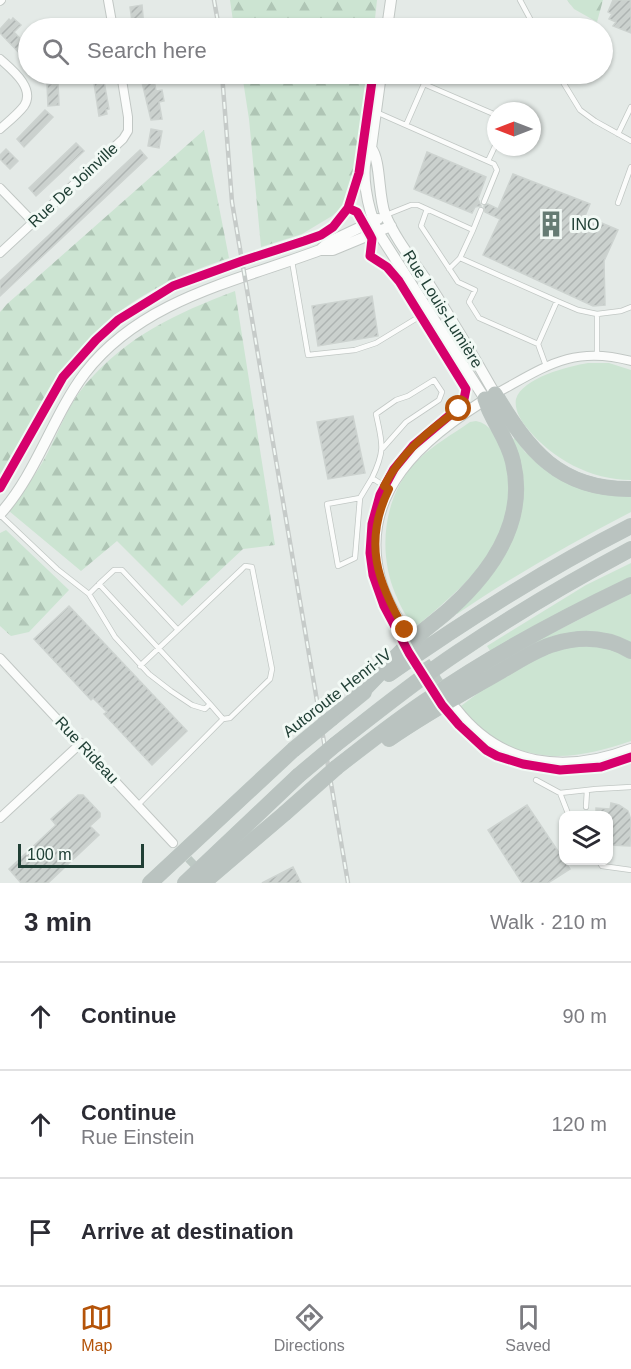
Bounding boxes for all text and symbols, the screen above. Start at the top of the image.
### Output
search box [18,18,613,84]
icon: search [39,35,72,68]
text: Search here [87,38,207,63]
north arrow [487,102,541,156]
street label: Rue De Joinville [25,139,121,231]
building icon: INO [536,209,566,239]
place label: INO [571,216,599,233]
street label: Rue Louis-Lumière [400,247,486,371]
route start [445,395,471,421]
route end [391,616,417,642]
street label: Autoroute Henri-IV [280,645,395,740]
street label: Rue Rideau [52,713,122,787]
map controls [559,811,613,865]
button: layers [559,811,613,865]
scale bar [18,841,144,868]
text: 100 m [27,846,71,863]
text: 3 min [24,907,92,937]
text: Walk · 210 m [490,911,607,933]
icon: ahead [24,1000,57,1033]
text: Continue [81,1003,176,1028]
text: 90 m [563,1005,607,1027]
text: Continue [81,1100,176,1125]
icon: ahead [24,1108,57,1141]
text: 120 m [551,1113,607,1135]
text: Rue Einstein [81,1126,194,1148]
icon: arrive [24,1216,57,1249]
text: Arrive at destination [81,1219,294,1244]
tab: Map [80,1301,113,1355]
tab: Directions [274,1301,345,1355]
tab: Saved [505,1301,551,1355]

